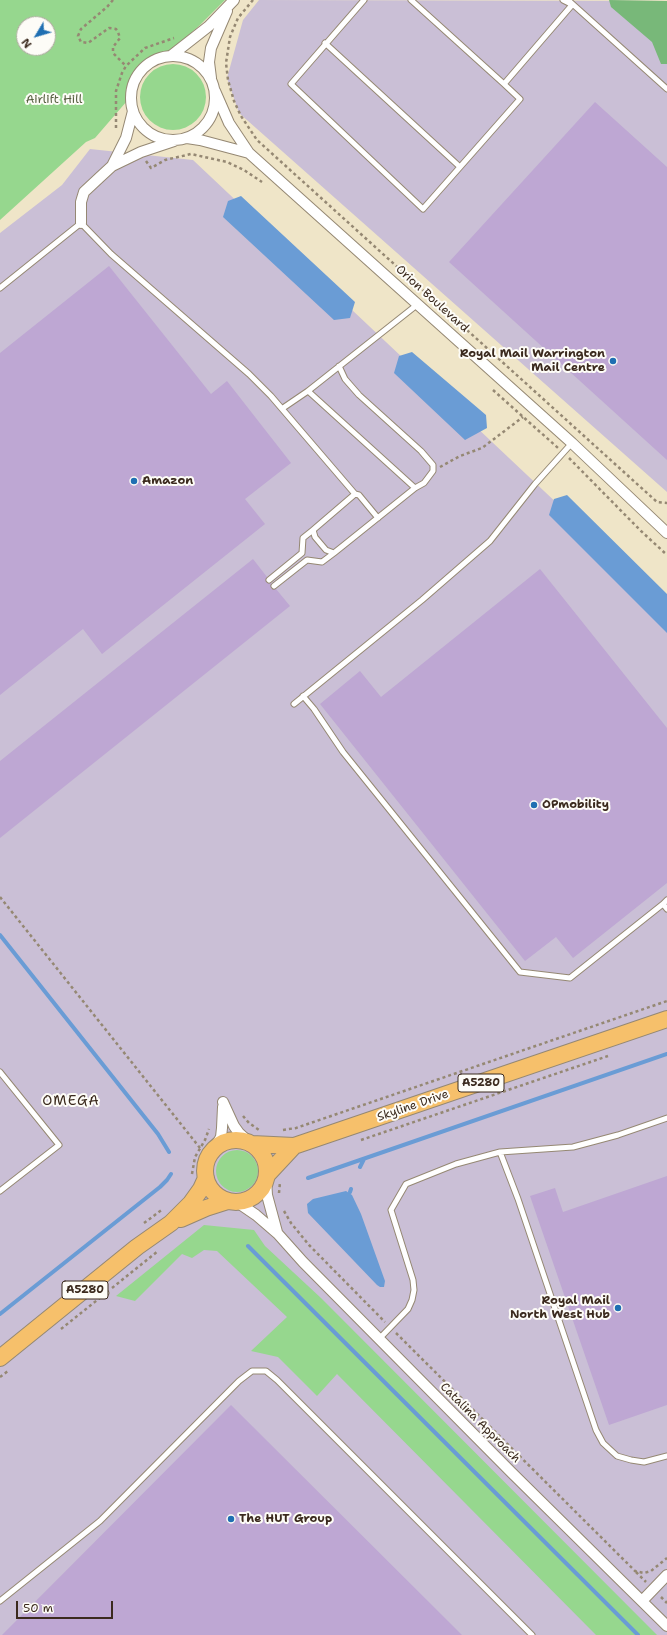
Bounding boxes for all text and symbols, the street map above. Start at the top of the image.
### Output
north arrow [16,16,56,56]
text: N [18,35,36,51]
park label: Airlift Hill [26,93,82,107]
street label: Orion Boulevard [392,262,472,336]
place label: Royal Mail Warrington Mail Centre [460,347,605,375]
marker: Royal Mail Warrington Mail Centre [608,356,618,366]
place label: Amazon [142,474,193,488]
marker: Amazon [129,476,139,486]
place label: OPmobility [542,798,609,812]
marker: OPmobility [529,800,539,810]
road number: A5280 [458,1074,504,1092]
street label: Skyline Drive [375,1087,451,1125]
district label: OMEGA [42,1093,100,1109]
road number: A5280 [62,1281,108,1299]
place label: Royal Mail North West Hub [510,1294,610,1322]
marker: Royal Mail North West Hub [613,1303,623,1313]
street label: Catalina Approach [437,1380,523,1466]
place label: The HUT Group [239,1512,332,1526]
marker: The HUT Group [226,1514,236,1524]
scale bar [18,1593,115,1619]
text: 50 m [23,1600,53,1616]

